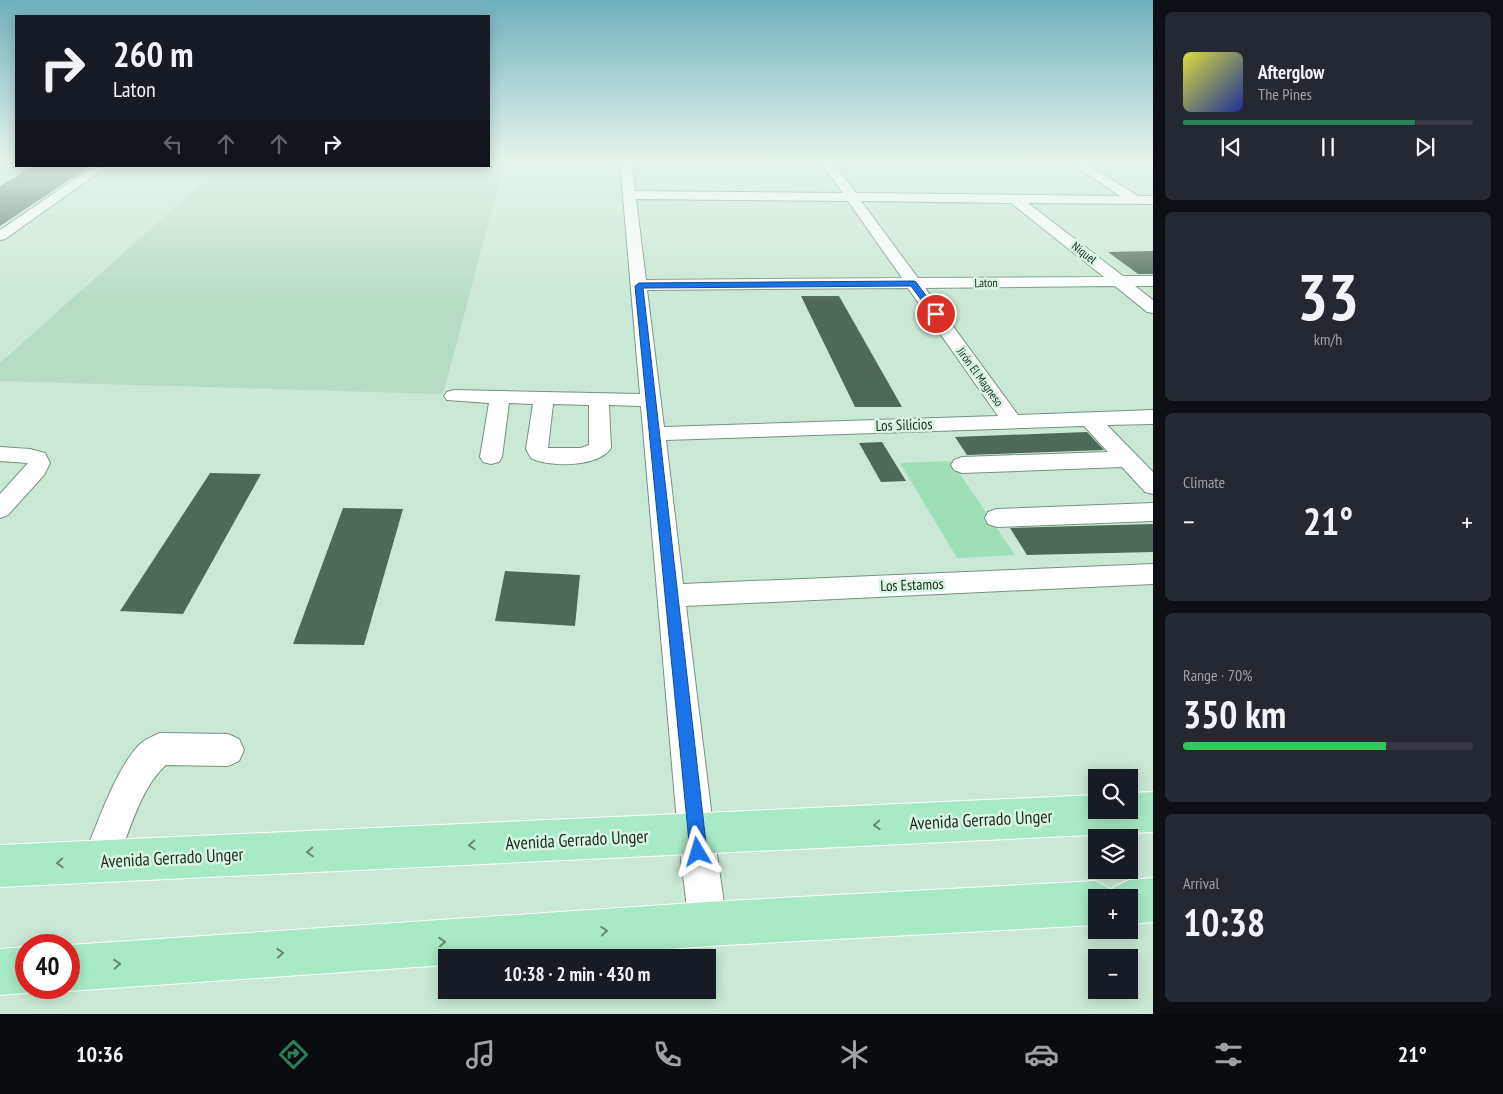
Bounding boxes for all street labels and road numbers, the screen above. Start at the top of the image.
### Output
street label: Niquel [1069,238,1100,267]
street label: Laton [974,275,998,290]
street label: Jirón El Magneso [953,343,1007,409]
street label: Los Silicios [875,414,933,435]
street label: Los Estamos [880,574,944,595]
street label: Avenida Gerrado Unger [909,804,1053,835]
street label: Avenida Gerrado Unger [505,824,649,855]
street label: Avenida Gerrado Unger [100,842,244,873]

